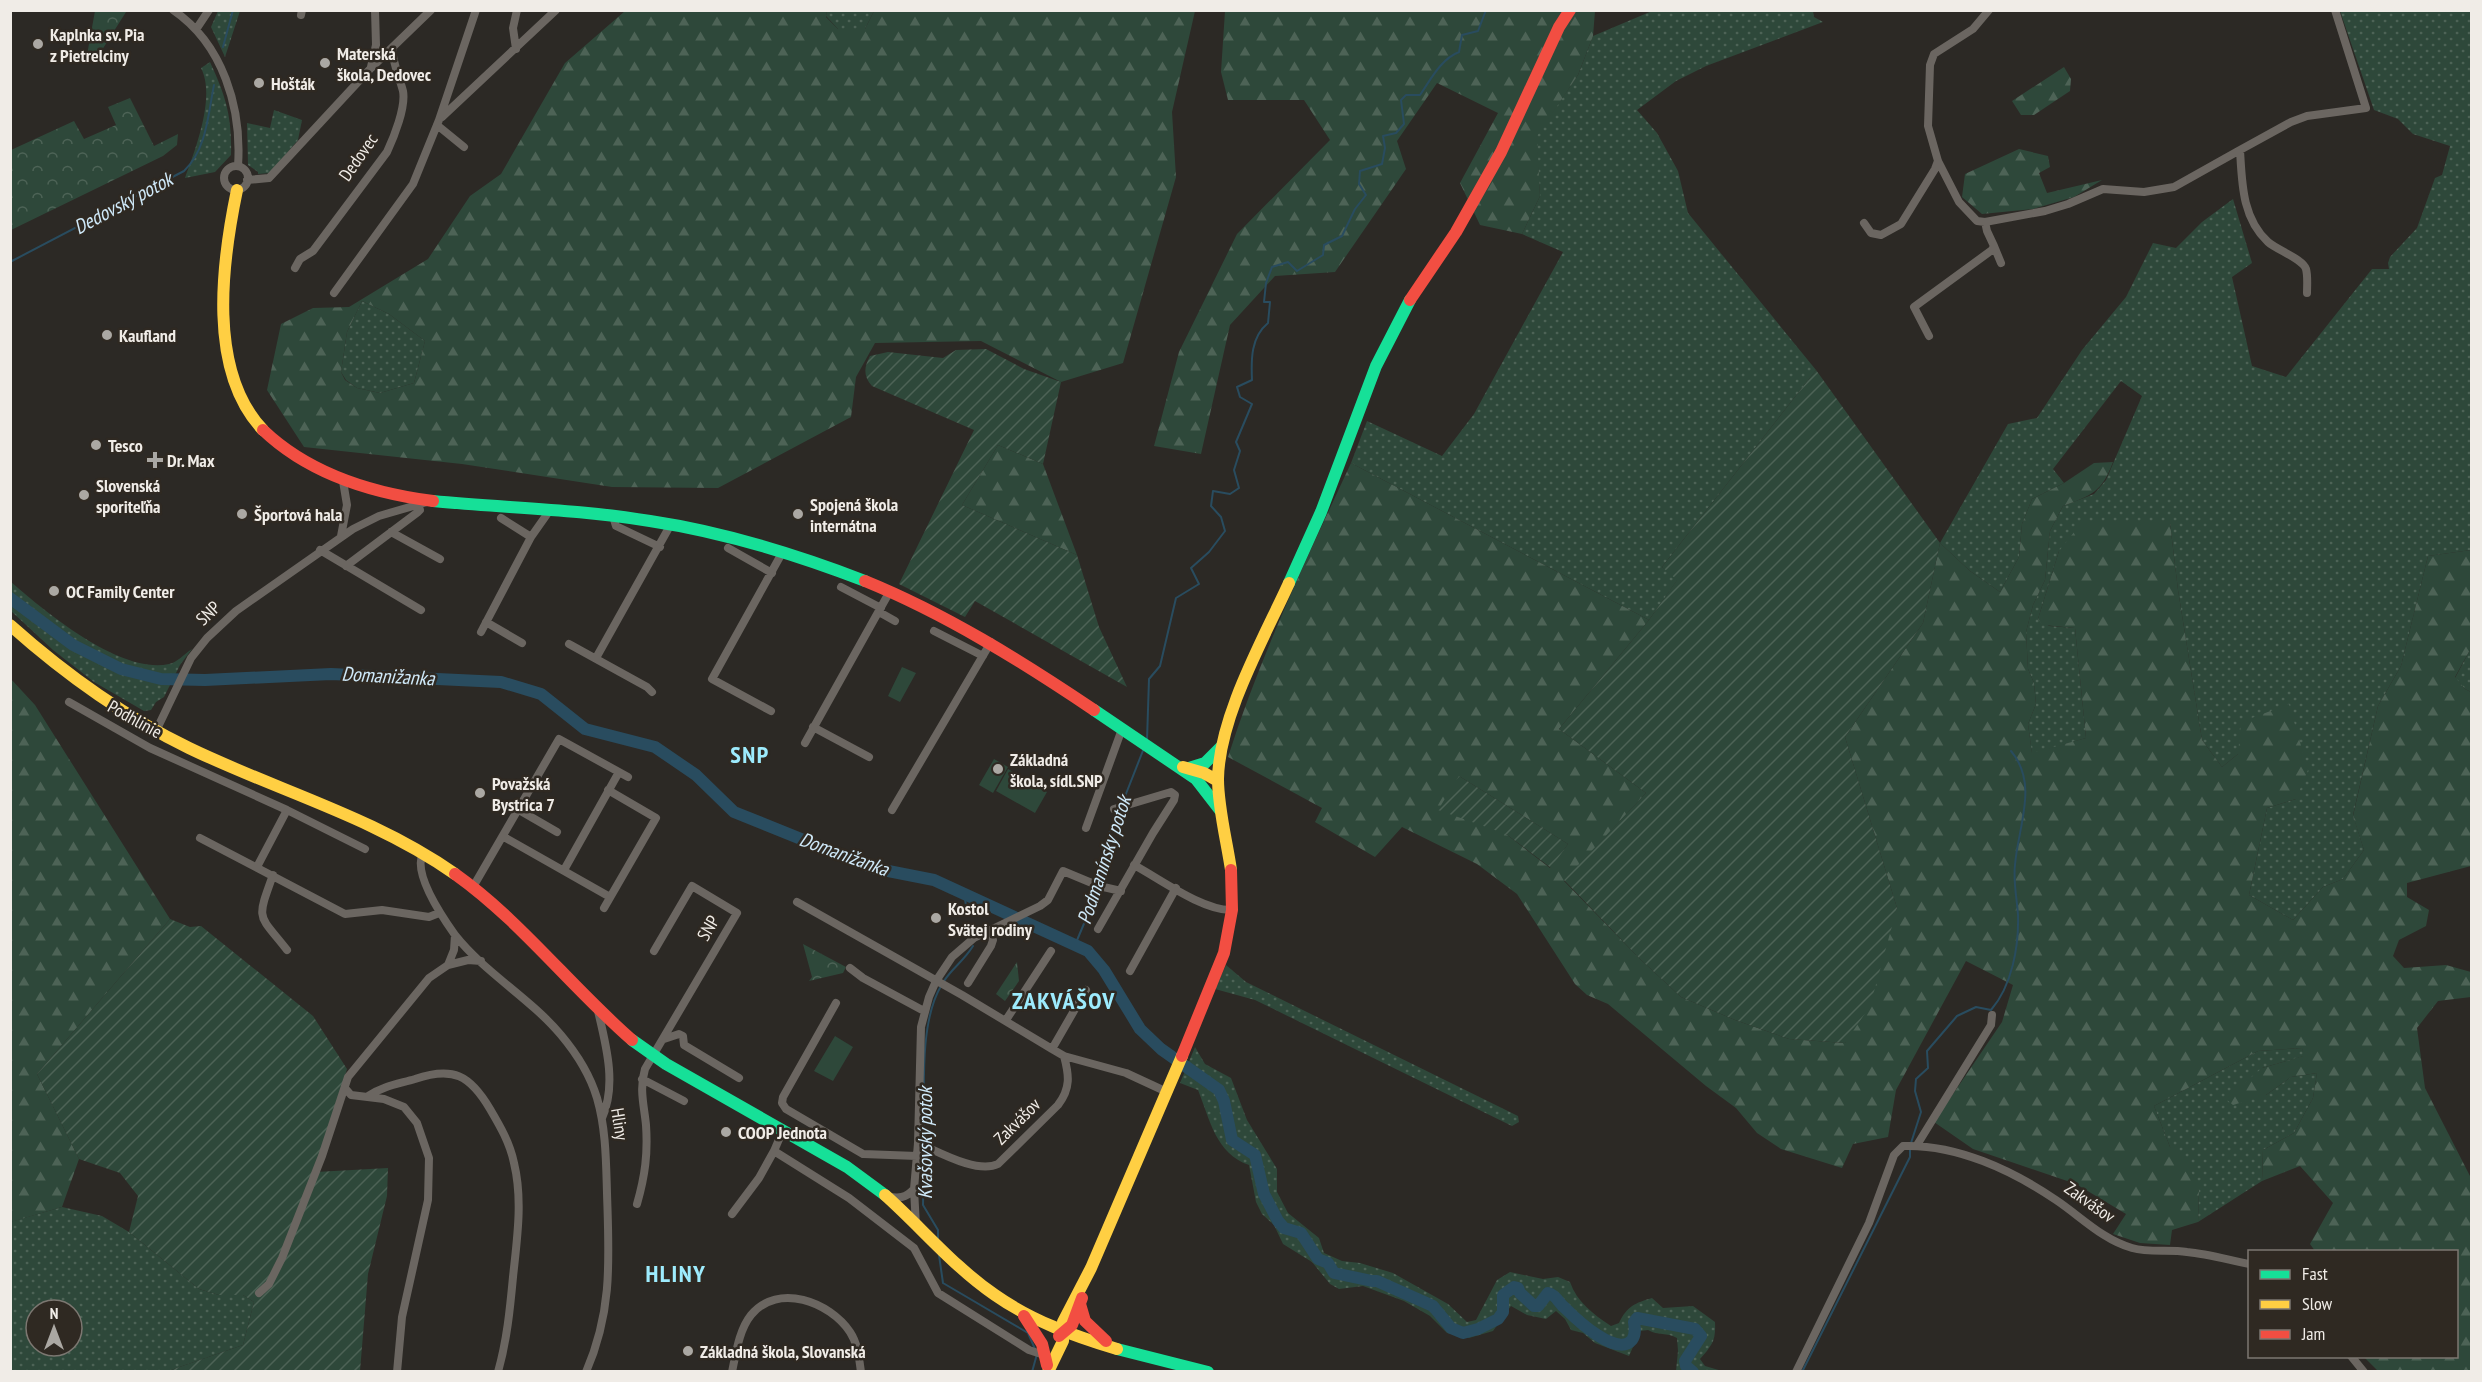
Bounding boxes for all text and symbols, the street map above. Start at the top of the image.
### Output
place label: Kaplnka sv. Pia z Pietrelciny [50,23,144,67]
marker: Kaplnka sv. Pia z Pietrelciny [31,37,45,51]
place label: Materská škola, Dedovec [337,42,432,86]
marker: Materská škola, Dedovec [318,56,332,70]
place label: Hošták [271,72,316,95]
marker: Hošták [252,76,266,90]
street label: Dedovec [333,128,383,185]
water label: Dedovský potok [69,165,179,240]
place label: Kaufland [119,324,176,347]
marker: Kaufland [100,328,114,342]
place label: Tesco [108,434,143,457]
marker: Tesco [89,438,103,452]
place label: Dr. Max [167,449,215,472]
marker: Dr. Max [148,453,162,467]
place label: Slovenská sporiteľňa [96,474,161,518]
marker: Slovenská sporiteľňa [77,488,91,502]
place label: Spojená škola internátna [810,493,898,537]
place label: Športová hala [254,503,342,526]
marker: Športová hala [235,507,249,521]
marker: Spojená škola internátna [791,507,805,521]
place label: OC Family Center [66,580,175,603]
marker: OC Family Center [47,584,61,598]
street label: SNP [191,596,225,630]
water label: Domanižanka [341,661,436,691]
street label: Podhlinie [104,695,166,743]
district label: SNP [730,739,770,770]
place label: Základná škola, sídl.SNP [1010,748,1103,792]
marker: Základná škola, sídl.SNP [991,762,1005,776]
place label: Považská Bystrica 7 [492,772,555,816]
marker: Považská Bystrica 7 [473,786,487,800]
water label: Podmanínsky potok [1071,790,1138,927]
water label: Domanižanka [796,826,893,882]
place label: Kostol Svätej rodiny [948,897,1033,941]
street label: SNP [692,911,724,945]
marker: Kostol Svätej rodiny [929,911,943,925]
district label: ZAKVÁŠOV [1012,985,1116,1016]
water label: Kvašovský potok [912,1085,938,1199]
street label: Zakvášov [989,1093,1045,1149]
street label: Hliny [606,1106,634,1142]
place label: COOP Jednota [738,1121,827,1144]
marker: COOP Jednota [719,1125,733,1139]
street label: Zakvášov [2060,1176,2120,1228]
legend [2248,1250,2458,1358]
district label: HLINY [645,1258,707,1289]
text: Fast [2302,1262,2328,1285]
text: Slow [2302,1292,2333,1315]
north arrow [24,1298,84,1358]
text: N [50,1303,58,1323]
text: Jam [2301,1322,2325,1345]
place label: Základná škola, Slovanská [700,1340,866,1363]
marker: Základná škola, Slovanská [681,1344,695,1358]

